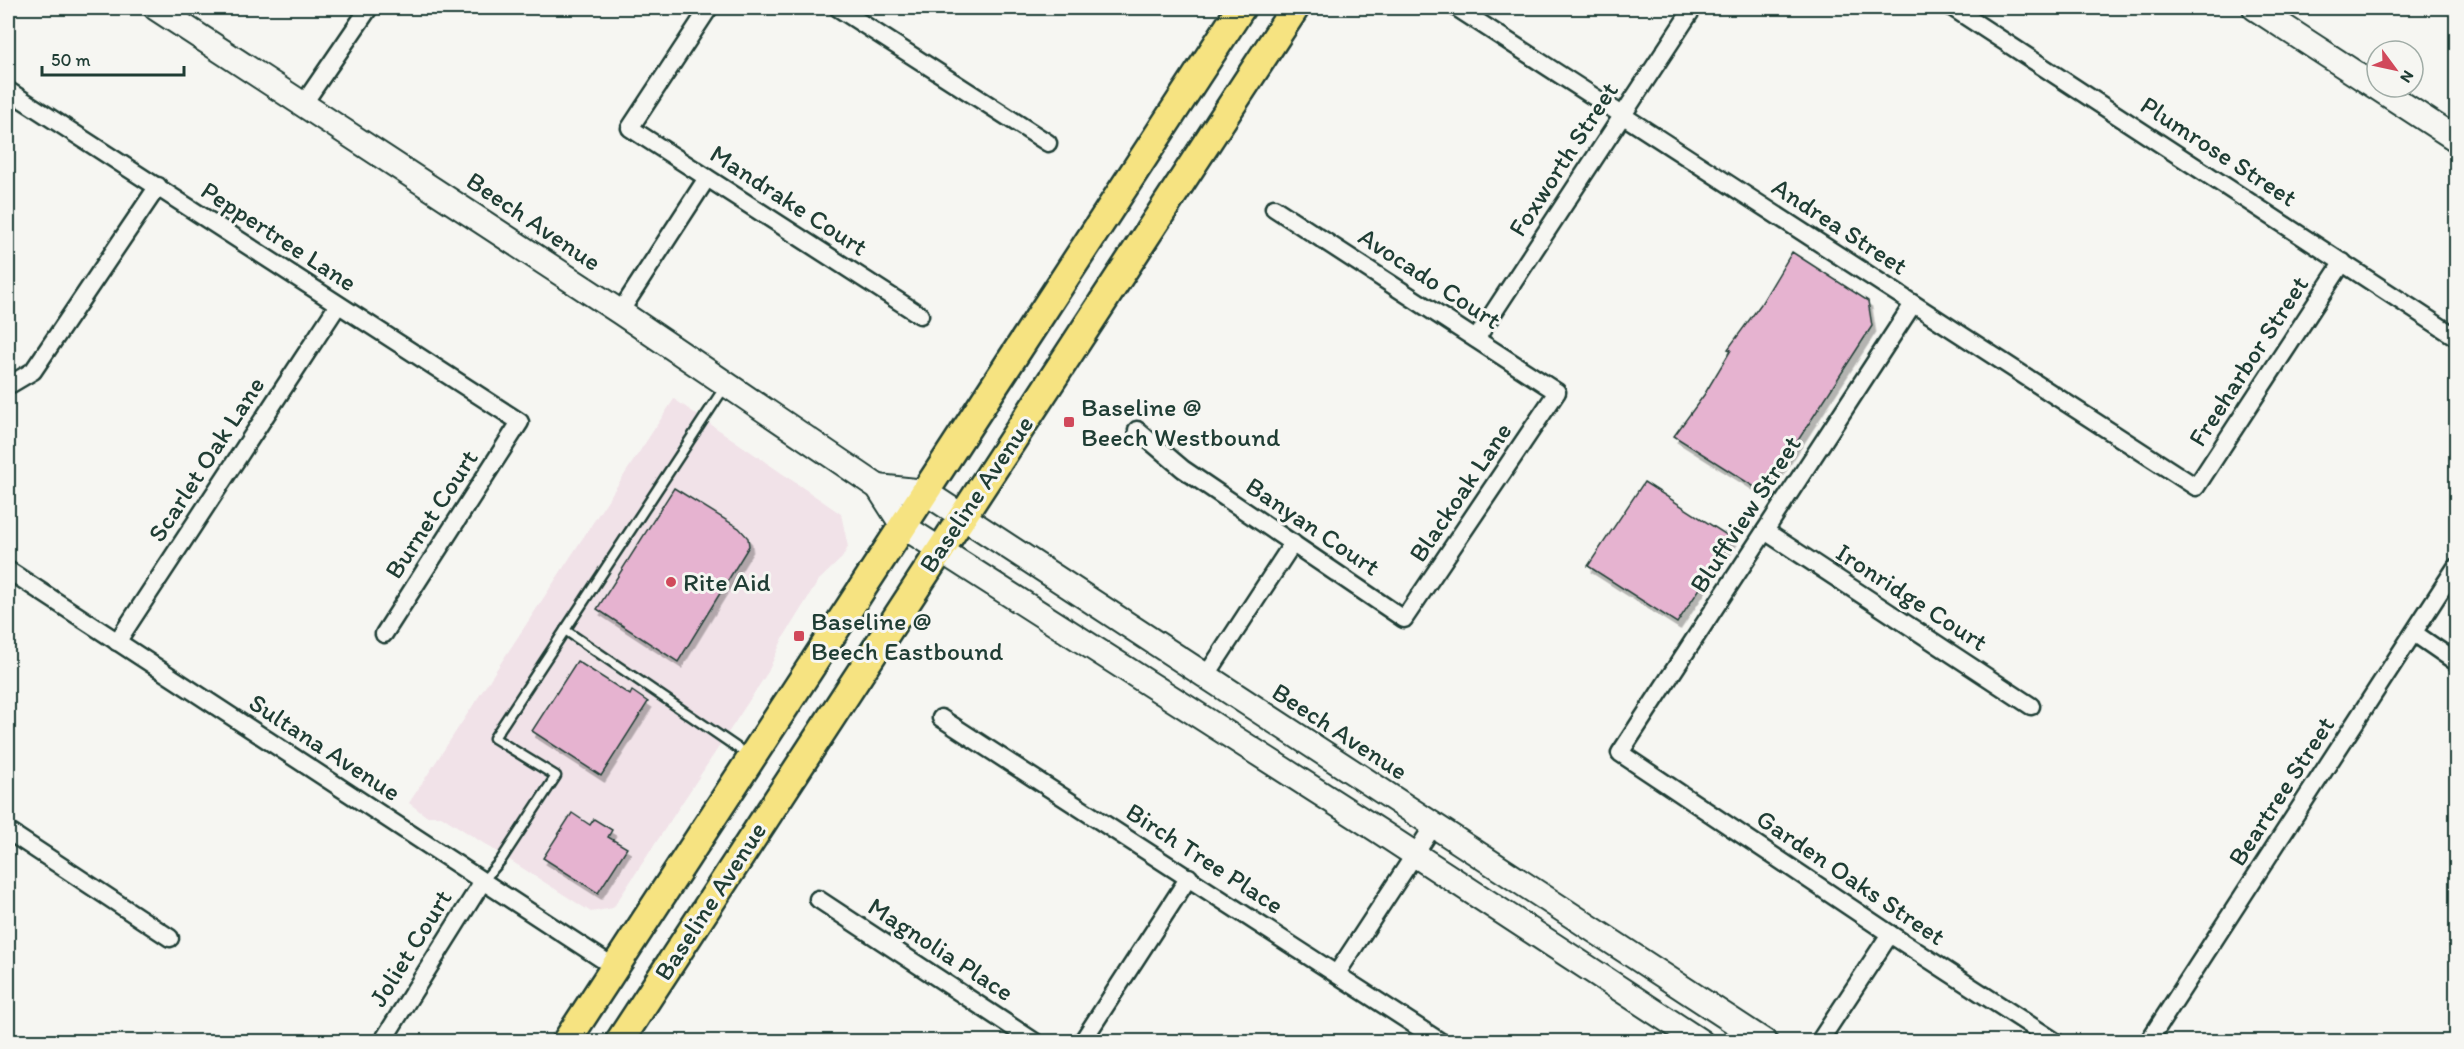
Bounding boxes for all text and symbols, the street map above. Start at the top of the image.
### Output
scale bar [42,39,184,77]
north arrow [2365,39,2425,99]
text: 50 m [51,49,91,71]
text: N [2396,67,2418,87]
street label: Foxworth Street [1501,75,1625,242]
street label: Plumrose Street [2135,89,2303,214]
street label: Mandrake Court [704,137,874,263]
street label: Beech Avenue [461,164,607,278]
street label: Andrea Street [1766,170,1914,282]
street label: Peppertree Lane [195,174,363,298]
street label: Avocado Court [1353,220,1507,336]
street label: Freeharbor Street [2181,269,2315,452]
street label: Scarlet Oak Lane [141,370,271,548]
place label: Baseline @ Beech Westbound [1081,391,1281,453]
street label: Baseline Avenue [912,409,1040,579]
marker: Baseline @ Beech Westbound [1062,415,1076,429]
street label: Blackoak Lane [1401,416,1519,568]
street label: Bluffview Street [1682,429,1808,599]
street label: Burnet Court [377,443,485,585]
street label: Banyan Court [1240,469,1386,583]
street label: Ironridge Court [1830,536,1994,658]
place label: Rite Aid [683,566,771,598]
marker: Rite Aid [664,575,678,589]
place label: Baseline @ Beech Eastbound [811,605,1004,667]
marker: Baseline @ Beech Eastbound [792,629,806,643]
street label: Beech Avenue [1266,675,1414,787]
street label: Sultana Avenue [243,686,407,808]
street label: Beartree Street [2221,710,2341,872]
street label: Birch Tree Place [1120,795,1290,921]
street label: Garden Oaks Street [1750,802,1952,952]
street label: Baseline Avenue [647,816,773,986]
street label: Joliet Court [361,883,459,1012]
street label: Magnolia Place [862,890,1020,1008]

